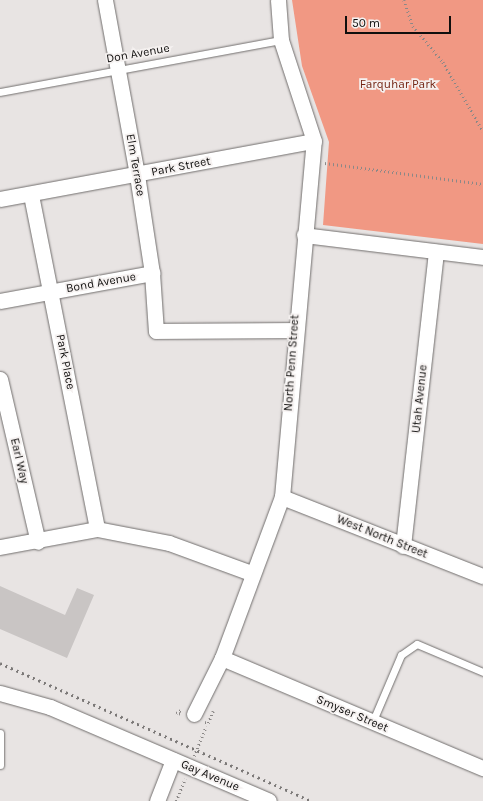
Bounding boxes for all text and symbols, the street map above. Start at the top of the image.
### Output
scale bar [347,8,453,34]
text: 50 m [352,16,380,30]
street label: Don Avenue [105,41,171,67]
park label: Farquhar Park [360,78,436,92]
street label: Elm Terrace [122,133,148,197]
street label: Park Street [150,154,212,180]
street label: Bond Avenue [65,270,137,296]
street label: North Penn Street [281,314,303,412]
street label: Park Place [53,333,77,391]
street label: Utah Avenue [409,364,431,434]
street label: Earl Way [7,437,31,485]
street label: West North Street [334,512,430,562]
street label: Smyser Street [314,692,390,736]
street label: Gay Avenue [179,757,241,795]

